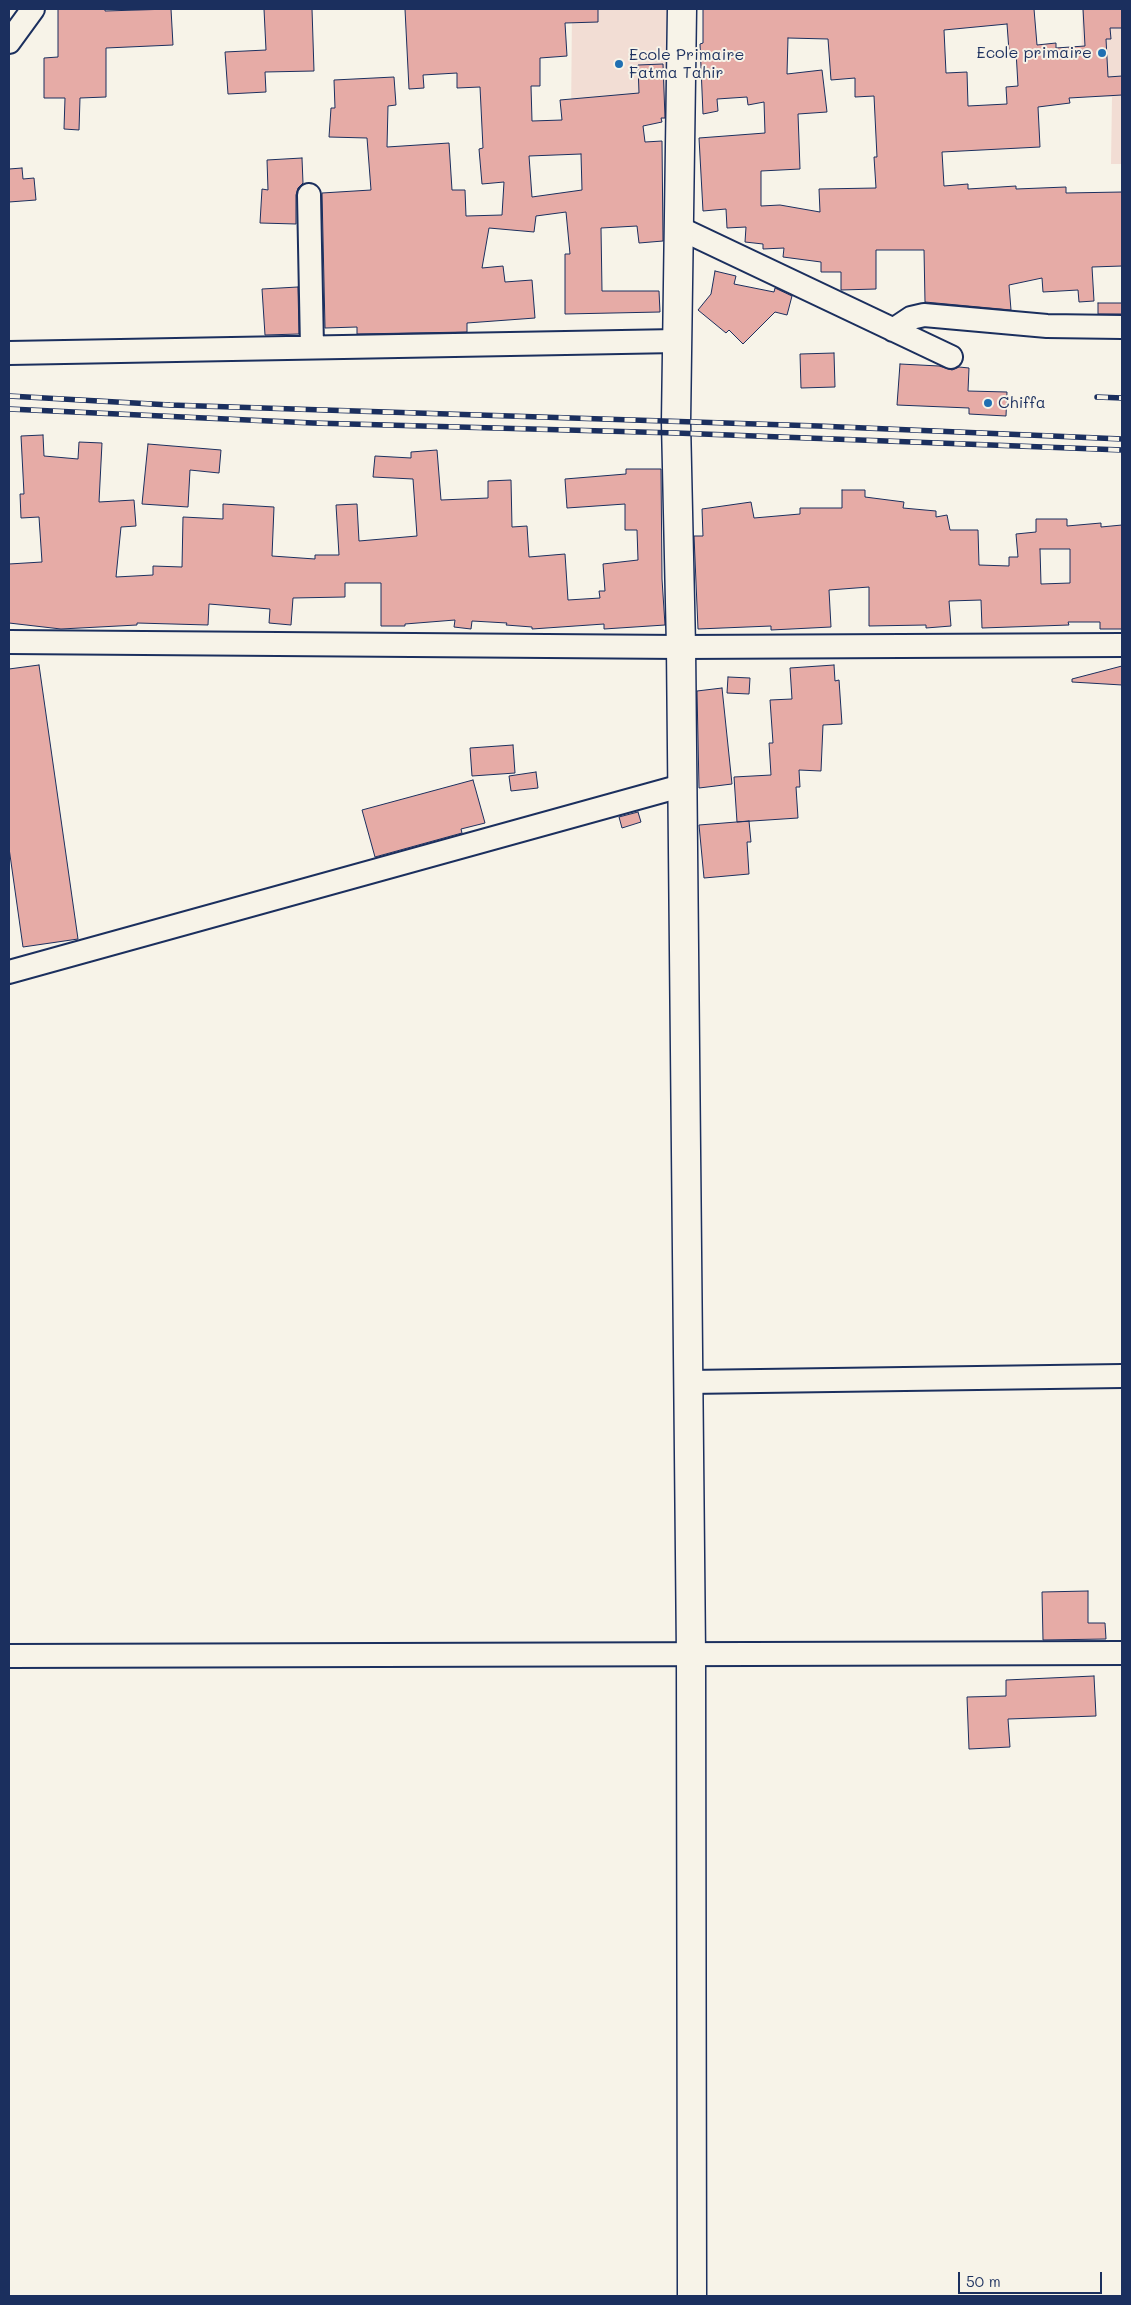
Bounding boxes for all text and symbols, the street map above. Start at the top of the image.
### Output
place label: Ecole primaire [977,43,1092,63]
place label: Ecole Primaire Fatma Tahir [629,45,744,83]
marker: Ecole primaire [1096,47,1108,59]
marker: Ecole Primaire Fatma Tahir [613,58,625,70]
place label: Chiffa [998,393,1046,413]
marker: Chiffa [982,397,994,409]
scale bar [961,2262,1105,2294]
text: 50 m [966,2271,1001,2291]

